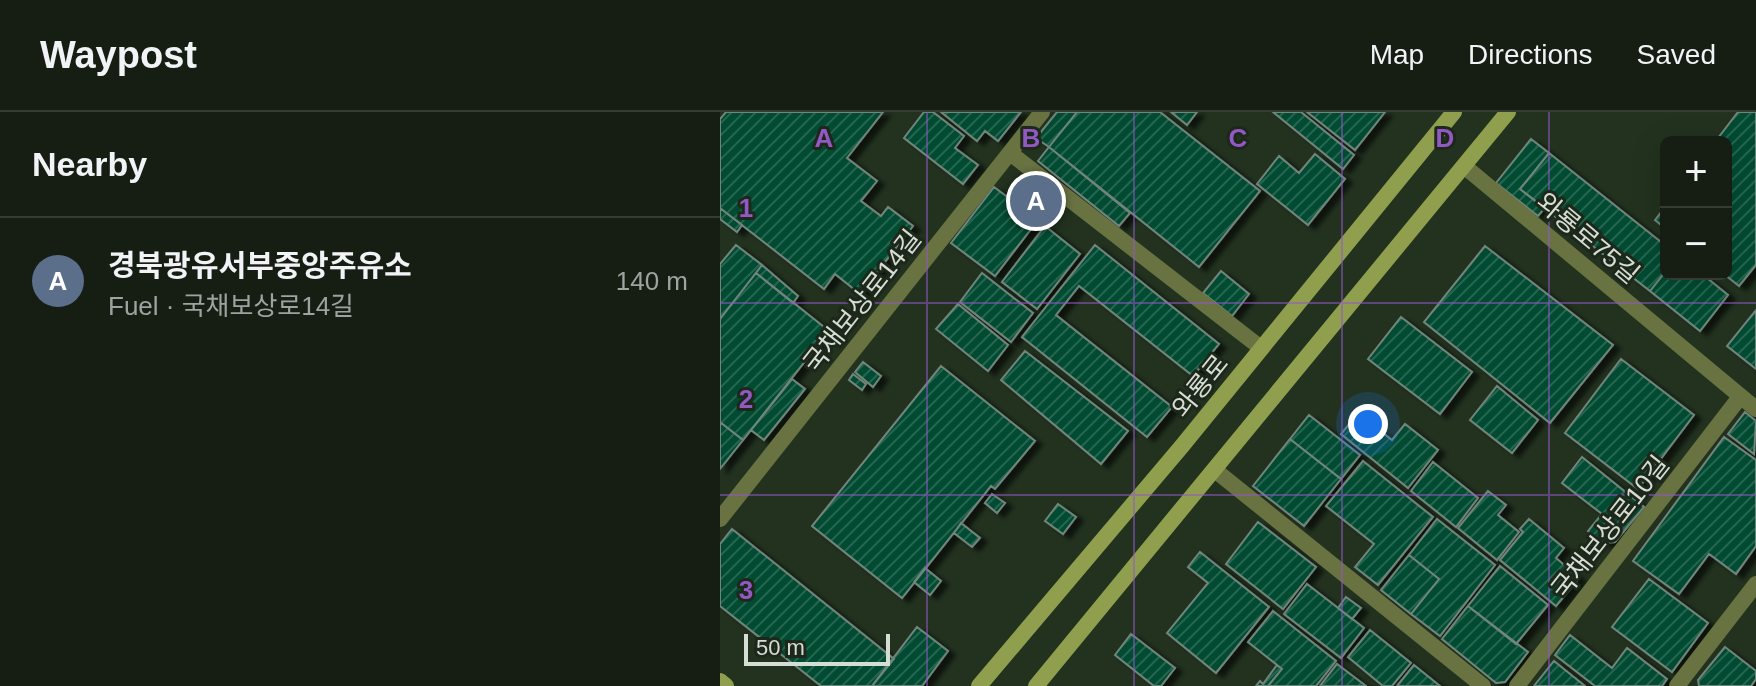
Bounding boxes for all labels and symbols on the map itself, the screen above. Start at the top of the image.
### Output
text: A [815,123,834,153]
text: B [1022,123,1040,153]
text: C [1229,123,1248,153]
text: D [1436,123,1454,153]
pin: A [1010,171,1062,231]
street label: 와룡로75길 [1531,186,1645,290]
text: 1 [739,193,753,223]
street label: 국채보상로14길 [797,224,927,378]
street label: 와룡로 [1166,349,1234,423]
text: 2 [739,384,753,414]
your location [1348,404,1388,444]
street label: 국채보상로10길 [1545,450,1675,604]
text: 3 [739,575,753,605]
scale bar [744,630,890,666]

